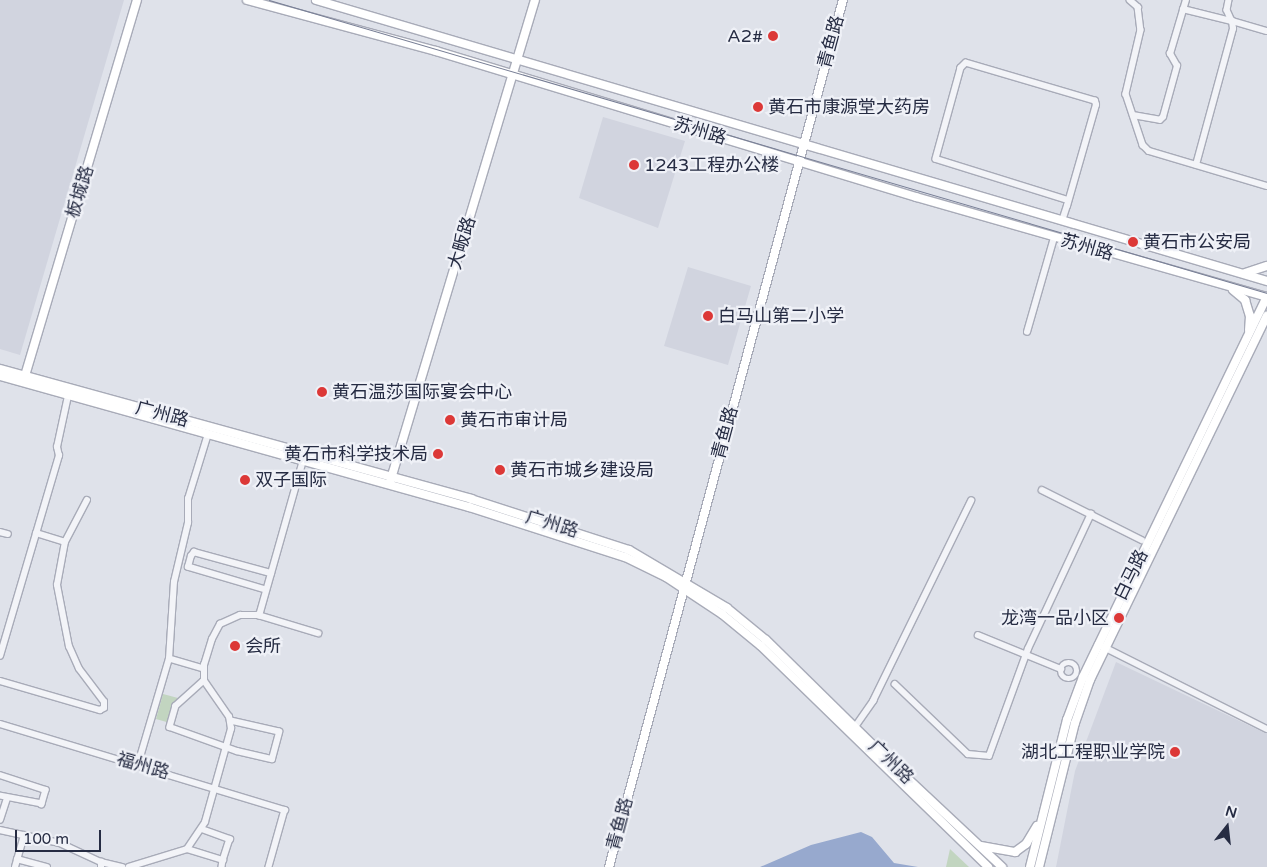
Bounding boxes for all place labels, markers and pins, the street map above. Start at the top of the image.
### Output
place label: A2# [727,25,763,47]
marker: A2# [767,30,779,42]
place label: 黄石市康源堂大药房 [768,96,930,118]
marker: 黄石市康源堂大药房 [752,101,764,113]
place label: 1243工程办公楼 [644,154,779,176]
marker: 1243工程办公楼 [628,159,640,171]
place label: 黄石市公安局 [1143,231,1251,253]
marker: 黄石市公安局 [1127,236,1139,248]
place label: 白马山第二小学 [718,305,844,327]
marker: 白马山第二小学 [702,310,714,322]
place label: 黄石温莎国际宴会中心 [332,381,512,403]
marker: 黄石温莎国际宴会中心 [316,386,328,398]
place label: 黄石市审计局 [460,409,568,431]
marker: 黄石市审计局 [444,414,456,426]
place label: 黄石市科学技术局 [284,443,428,465]
marker: 黄石市科学技术局 [432,448,444,460]
place label: 黄石市城乡建设局 [510,459,654,481]
marker: 黄石市城乡建设局 [494,464,506,476]
place label: 双子国际 [255,469,327,491]
marker: 双子国际 [239,474,251,486]
place label: 龙湾一品小区 [1001,607,1109,629]
marker: 龙湾一品小区 [1113,612,1125,624]
place label: 会所 [245,635,281,657]
marker: 会所 [229,640,241,652]
place label: 湖北工程职业学院 [1021,741,1165,763]
marker: 湖北工程职业学院 [1169,746,1181,758]

